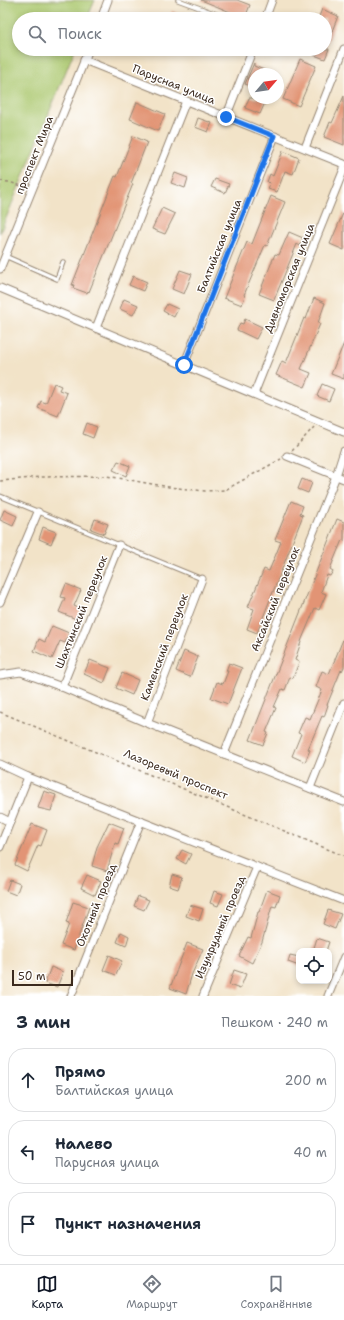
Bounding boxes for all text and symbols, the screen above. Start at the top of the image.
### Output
search box [12,12,332,56]
icon: search [26,23,48,45]
text: Поиск [58,24,102,44]
street label: Парусная улица [130,61,218,108]
north arrow [248,68,284,104]
route end [217,108,235,126]
street label: проспект Мира [12,114,57,197]
street label: Балтийская улица [194,197,245,295]
street label: Дивноморская улица [261,221,318,335]
route start [175,356,193,374]
street label: Аксайский переулок [248,545,303,654]
street label: Шахтинский переулок [52,553,111,671]
street label: Каменский переулок [137,591,192,703]
street label: Лазоревый проспект [121,746,231,803]
street label: Охотный проезд [73,861,120,949]
street label: Изумрудный проезд [192,873,249,981]
map controls [296,948,332,984]
button: locate [296,948,332,984]
scale bar [12,968,73,987]
text: 50 m [18,969,46,984]
text: 3 мин [16,1011,71,1033]
text: Пешком · 240 m [222,1014,328,1031]
text: Прямо [55,1062,105,1082]
icon: ahead [17,1069,39,1091]
text: 200 m [285,1072,327,1089]
text: Балтийская улица [55,1082,173,1099]
text: Налево [55,1134,113,1154]
icon: left [17,1141,39,1163]
text: 40 m [293,1144,327,1161]
text: Парусная улица [55,1154,159,1171]
icon: arrive [17,1213,39,1235]
text: Пункт назначения [55,1214,201,1234]
tab: Карта [32,1273,63,1312]
tab: Маршрут [126,1273,177,1312]
tab: Сохранённые [241,1273,312,1312]

